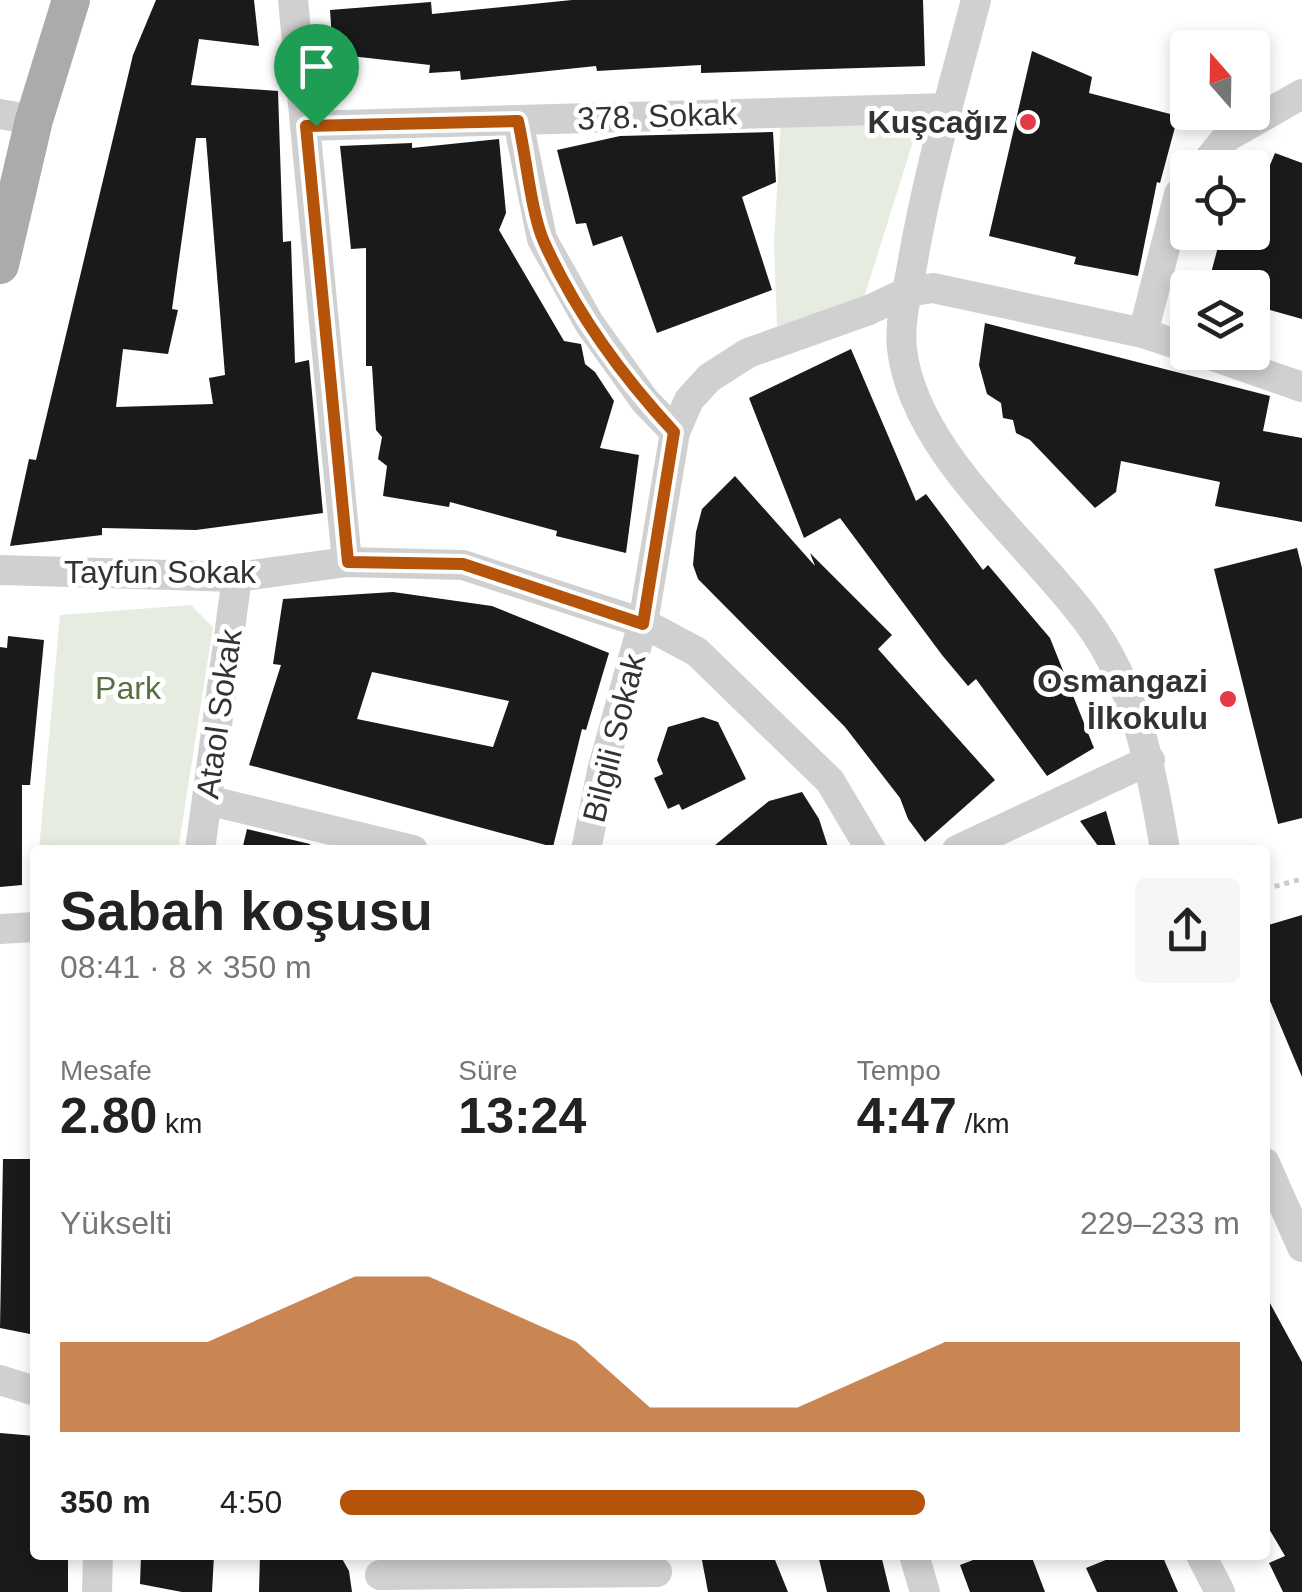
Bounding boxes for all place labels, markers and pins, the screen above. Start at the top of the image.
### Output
pin [274,24,359,127]
place label: Kuşcağız [868,104,1008,140]
marker: Kuşcağız [1017,111,1039,133]
place label: Osmangazi İlkokulu [1037,663,1208,736]
marker: Osmangazi İlkokulu [1217,688,1239,710]

